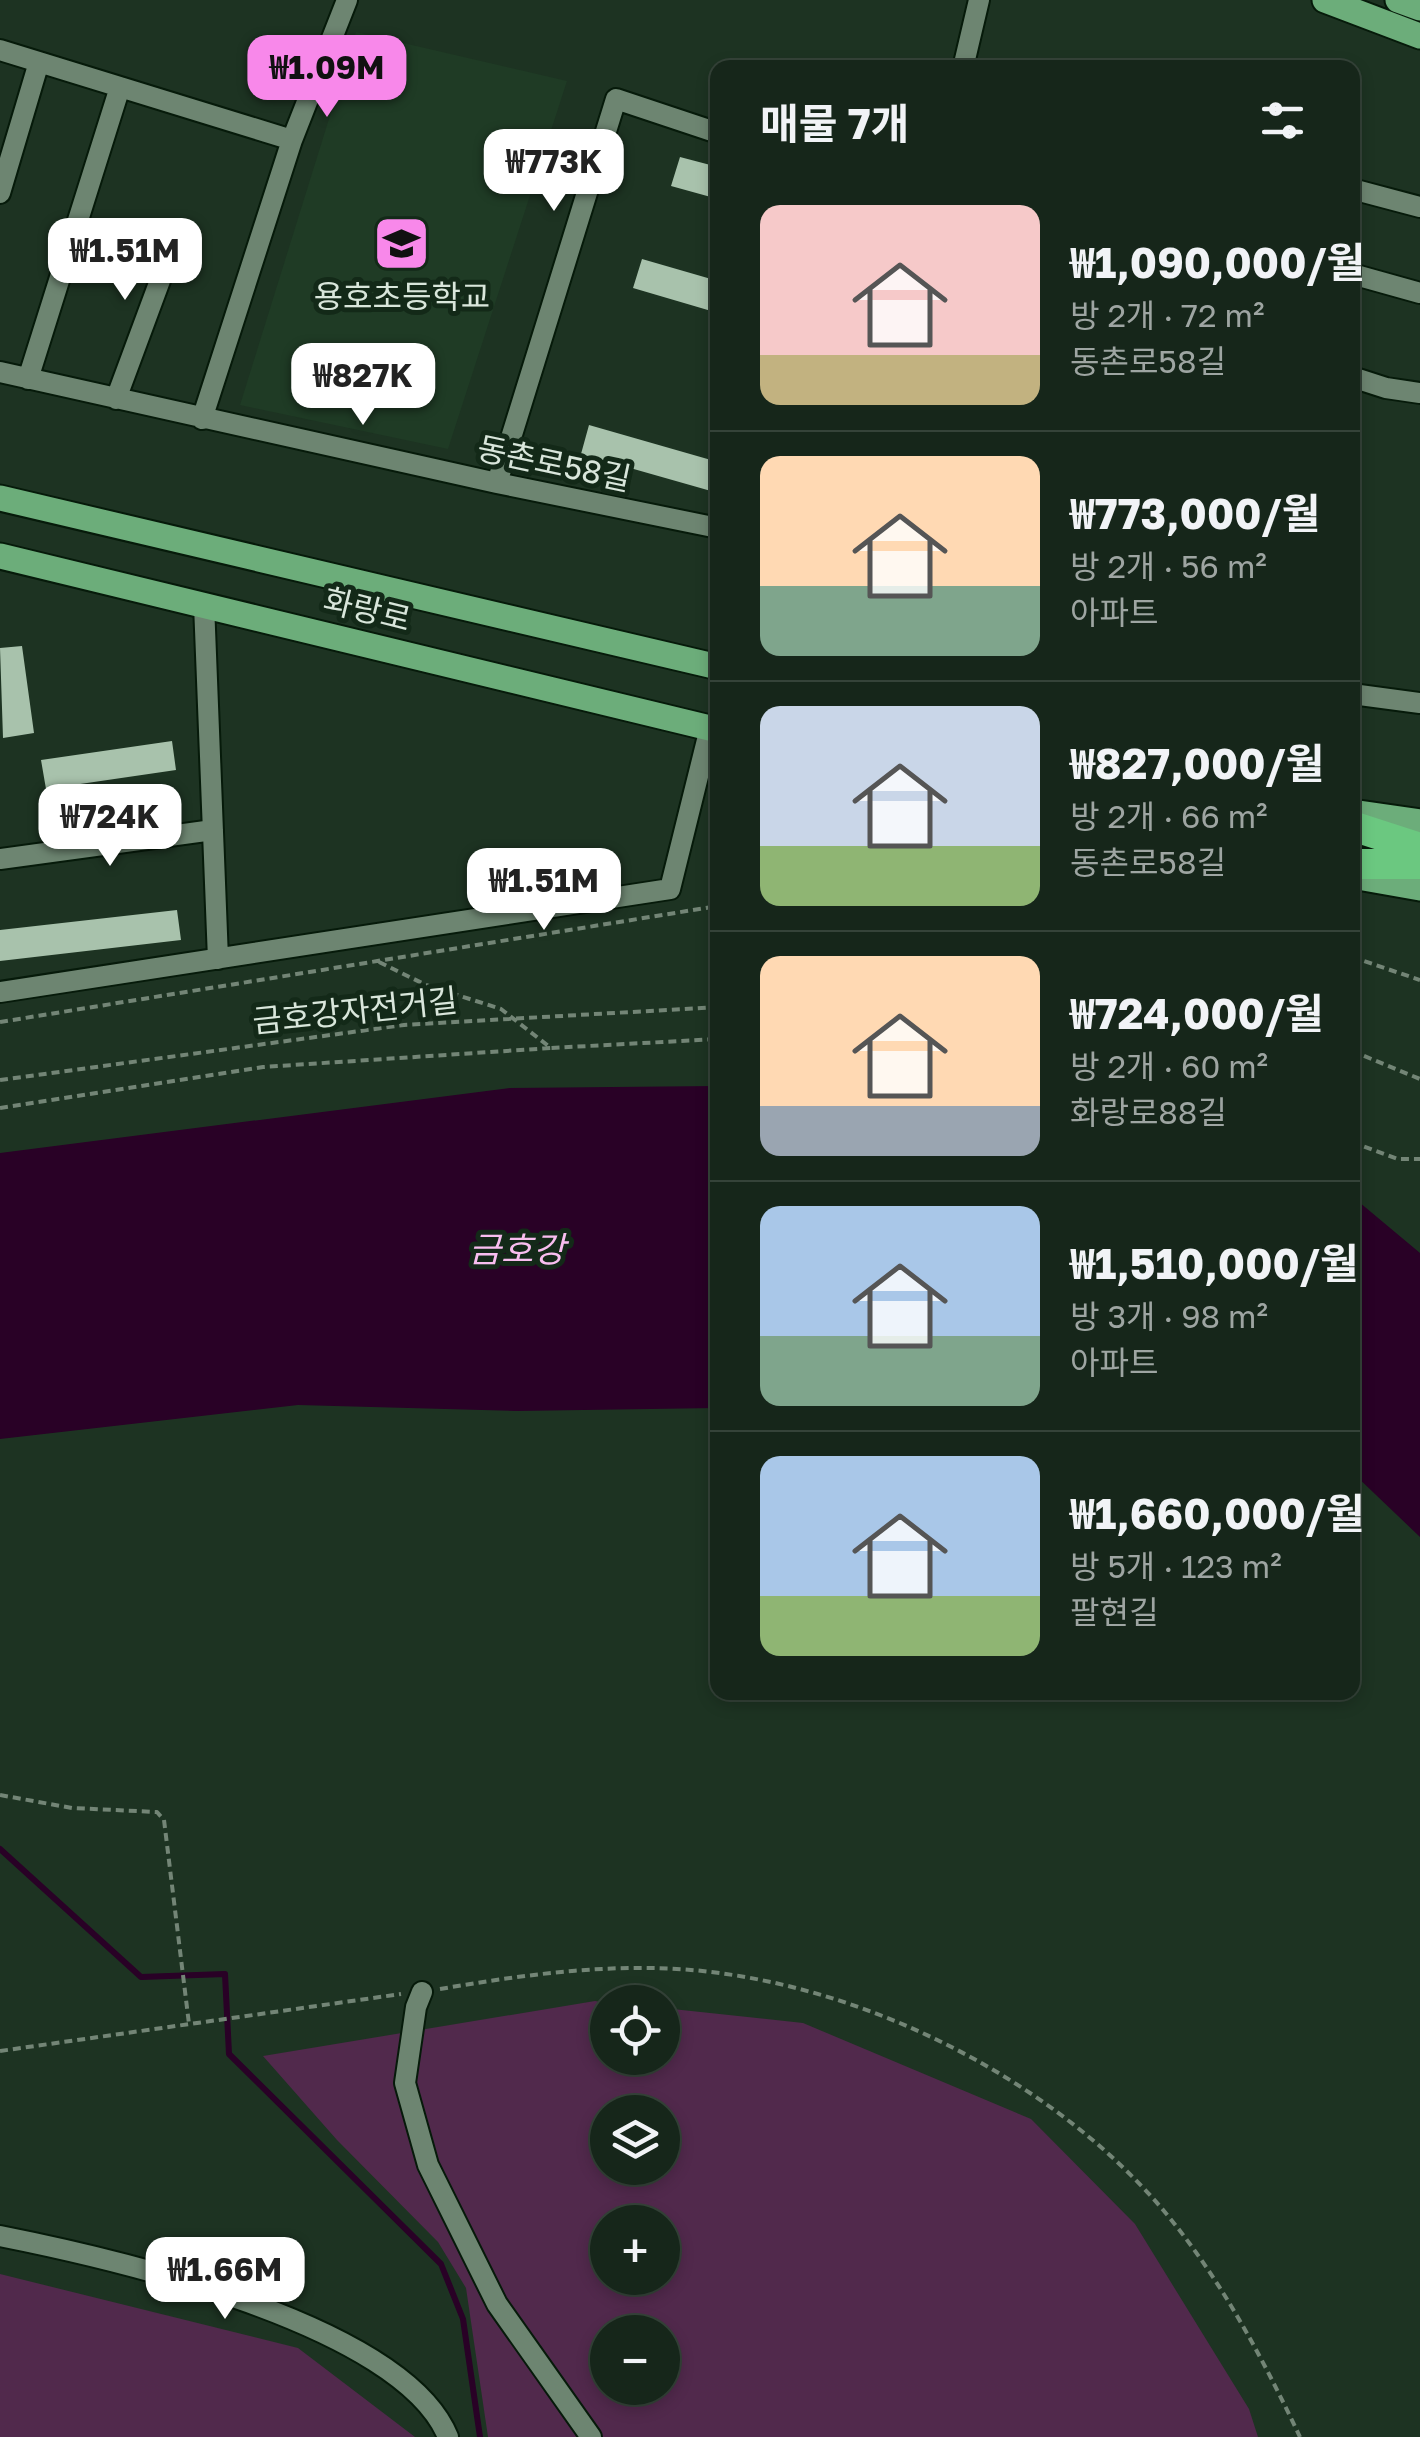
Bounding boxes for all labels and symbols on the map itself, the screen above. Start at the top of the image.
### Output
pin: ₩1.09M [246,35,408,120]
pin: ₩773K [484,129,624,214]
school or university icon: 용호초등학교 [372,213,432,273]
pin: ₩1.51M [44,218,206,303]
place label: 용호초등학교 [314,277,490,315]
pin: ₩827K [293,343,433,428]
street label: 동촌로58길 [474,428,634,498]
street label: 화랑로 [320,580,415,638]
pin: ₩724K [40,784,180,869]
pin: ₩1.51M [463,848,625,933]
street label: 금호강자전거길 [250,980,459,1040]
water label: 금호강 [469,1228,570,1270]
pin: ₩1.66M [144,2237,306,2322]

